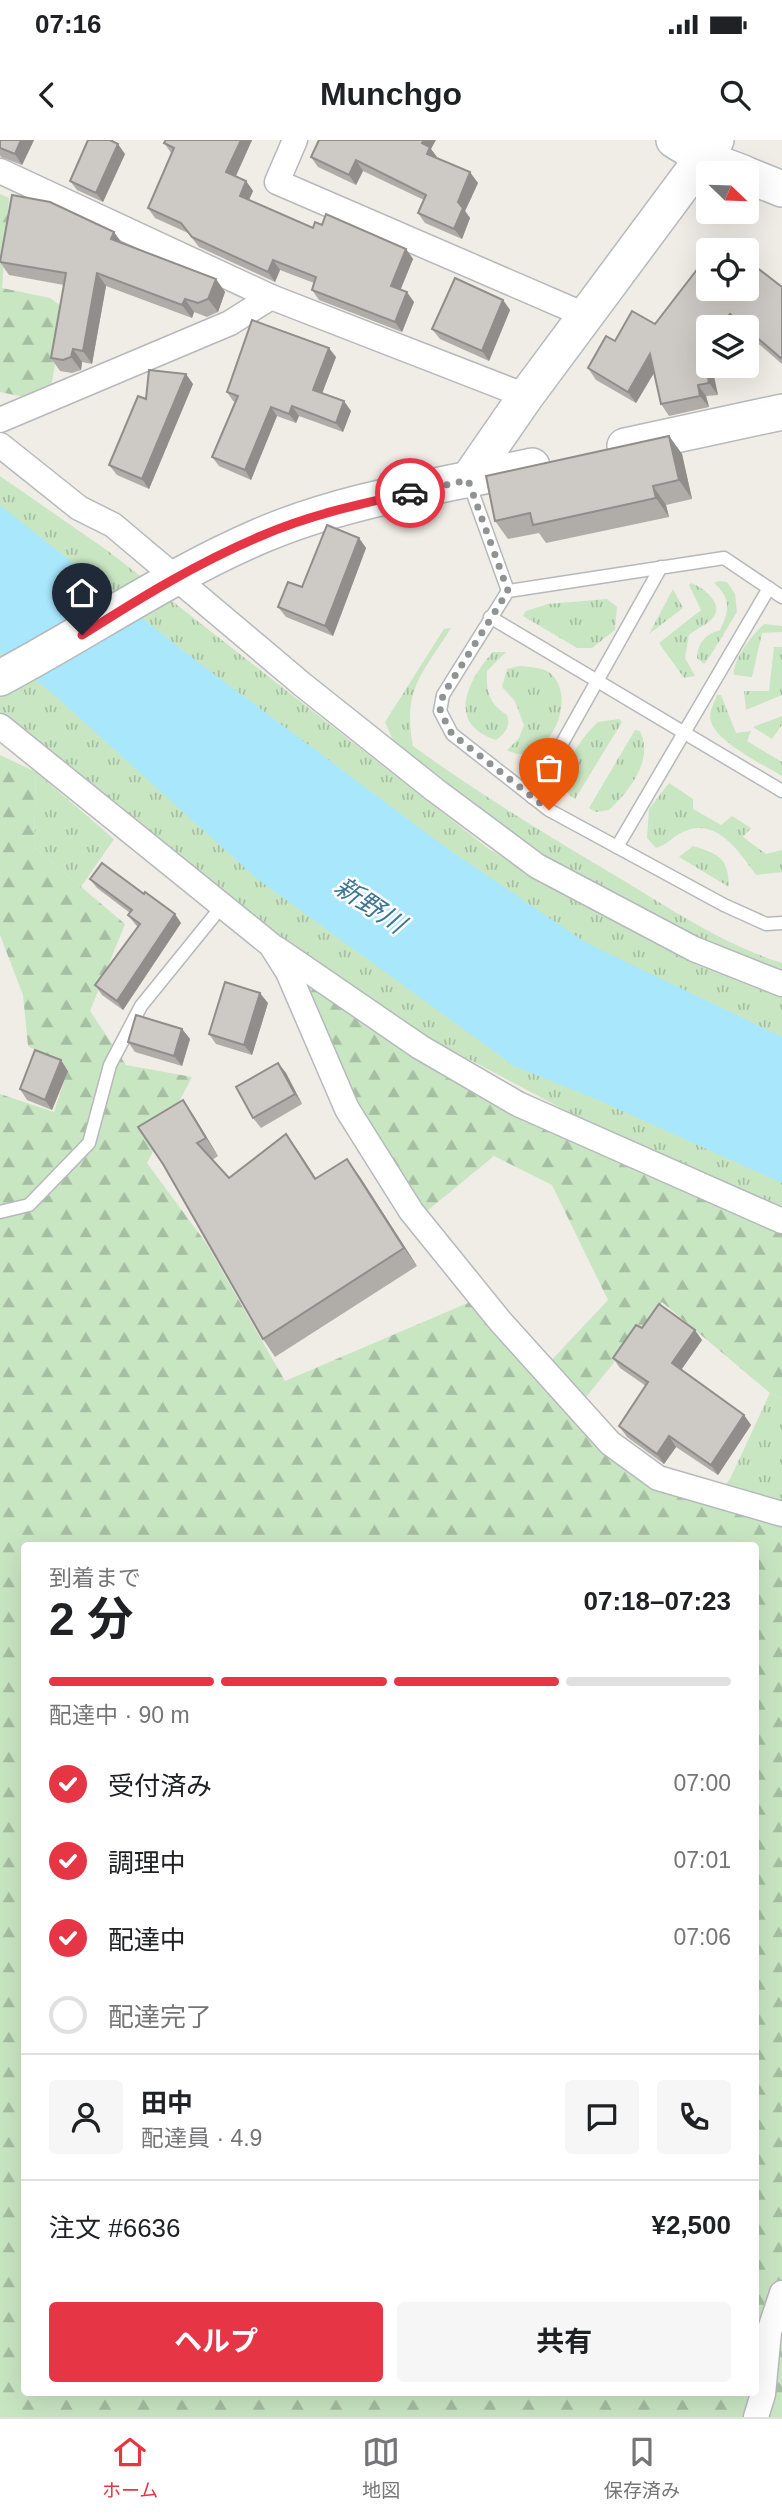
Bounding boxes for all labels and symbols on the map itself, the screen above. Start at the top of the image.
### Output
north arrow [696,161,760,224]
courier [375,458,445,528]
pin [52,563,112,635]
pin [519,738,579,810]
water label: 新野川 [329,871,413,941]

